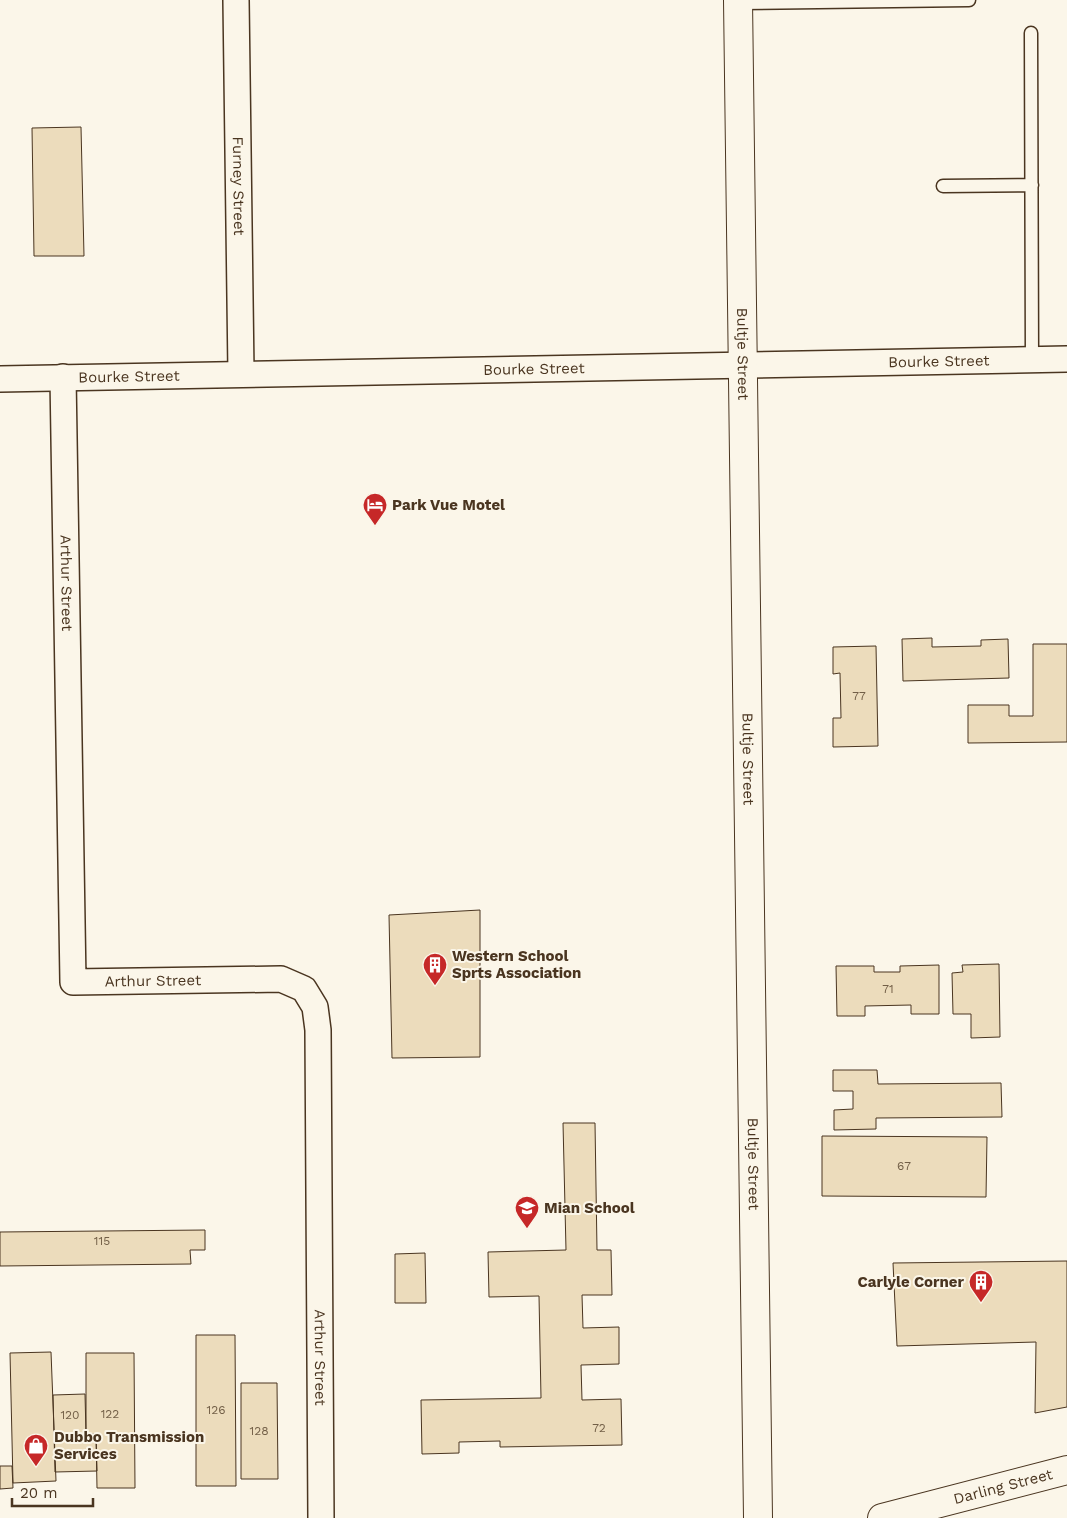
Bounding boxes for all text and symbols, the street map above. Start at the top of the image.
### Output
street label: Furney Street [229,136,248,236]
street label: Bultje Street [733,308,752,401]
street label: Bourke Street [888,351,990,371]
street label: Bourke Street [483,359,585,379]
street label: Bourke Street [78,367,181,387]
hotel icon: Park Vue Motel [362,492,388,526]
place label: Park Vue Motel [392,496,505,514]
street label: Arthur Street [57,535,76,632]
house number: 77 [852,689,866,703]
street label: Bultje Street [738,712,758,806]
place label: Western School Sprts Association [452,947,581,982]
building icon: Western School Sprts Association [422,952,448,986]
street label: Arthur Street [105,971,202,991]
house number: 71 [882,982,894,996]
street label: Bultje Street [744,1117,763,1211]
house number: 67 [897,1159,911,1173]
school or university icon: Mian School [514,1195,540,1229]
place label: Mian School [544,1199,635,1217]
house number: 115 [94,1234,110,1248]
building icon: Carlyle Corner [968,1269,994,1303]
place label: Carlyle Corner [858,1273,965,1291]
street label: Arthur Street [311,1309,329,1407]
house number: 126 [207,1403,225,1417]
house number: 122 [101,1407,119,1421]
house number: 120 [60,1408,80,1422]
house number: 72 [592,1421,606,1435]
house number: 128 [249,1424,269,1438]
place label: Dubbo Transmission Services [54,1428,204,1463]
shop icon: Dubbo Transmission Services [23,1433,49,1467]
street label: Darling Street [952,1465,1055,1508]
scale bar [12,1476,94,1508]
text: 20 m [20,1484,58,1502]

